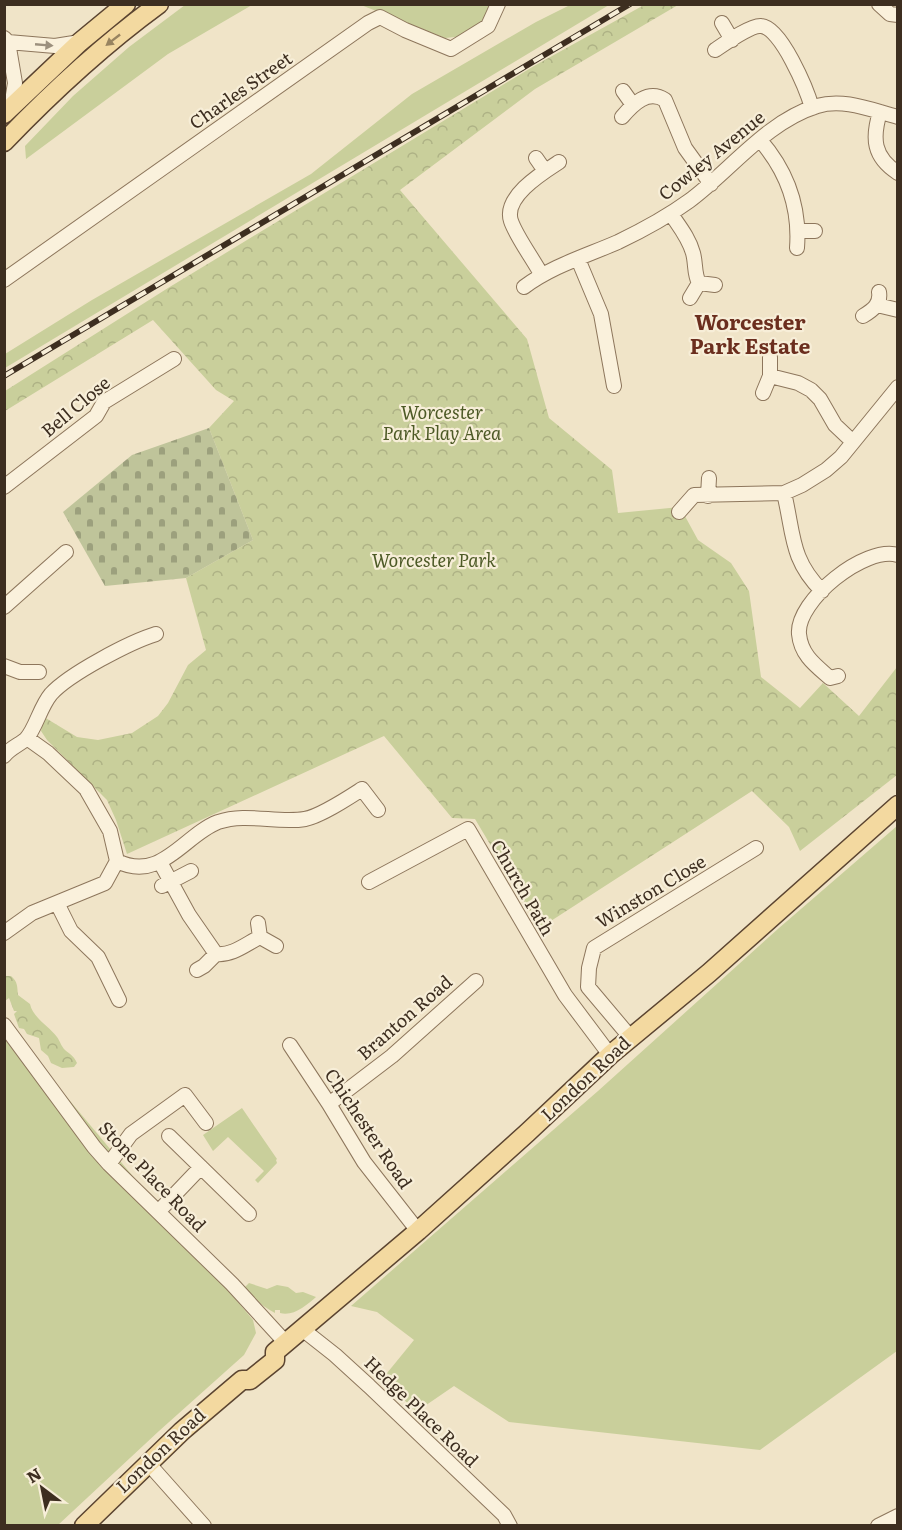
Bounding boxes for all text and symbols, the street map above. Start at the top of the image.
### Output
one-way arrow [105,34,120,46]
one-way arrow [35,40,54,50]
street label: Charles Street [183,44,298,135]
street label: Cowley Avenue [652,103,770,206]
district label: Worcester Park Estate [690,305,810,360]
street label: Bell Close [35,369,115,443]
park label: Worcester Park Play Area [383,398,502,446]
park label: Worcester Park [372,546,496,573]
street label: Church Path [485,834,562,940]
street label: Winston Close [590,847,710,934]
street label: Branton Road [351,968,457,1066]
street label: London Road [534,1029,636,1127]
street label: Chichester Road [319,1063,420,1194]
street label: Stone Place Road [93,1114,213,1237]
street label: Hedge Place Road [359,1349,485,1473]
street label: London Road [109,1401,211,1499]
north arrow [12,1458,72,1518]
text: N [21,1461,46,1488]

